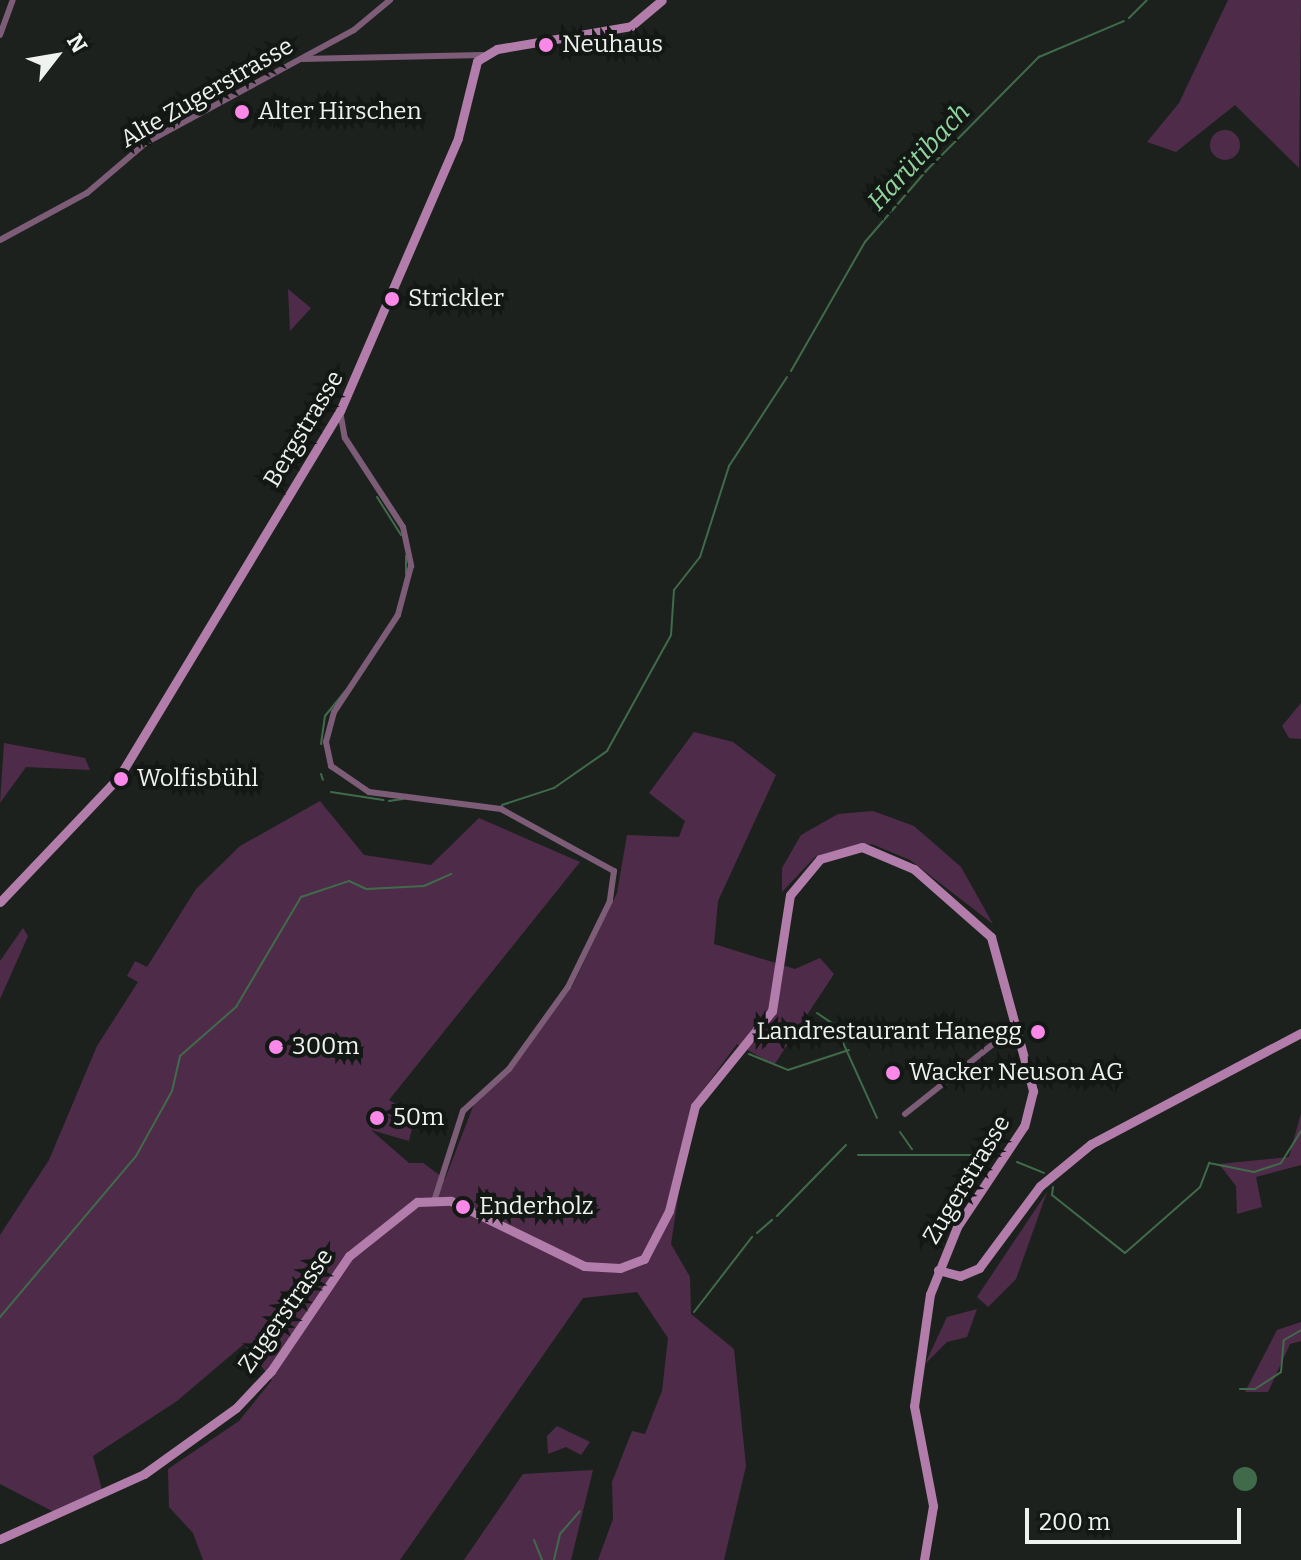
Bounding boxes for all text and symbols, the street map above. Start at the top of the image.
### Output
north arrow [16,16,96,96]
text: N [61,29,93,58]
place label: Neuhaus [562,31,663,59]
street label: Alte Zugerstrasse [115,32,299,154]
marker: Neuhaus [537,36,555,54]
water label: Harütibach [861,97,977,217]
place label: Alter Hirschen [258,98,422,126]
marker: Alter Hirschen [233,103,251,121]
place label: Strickler [408,285,504,313]
marker: Strickler [383,290,401,308]
street label: Bergstrasse [258,366,350,492]
place label: Wolfisbühl [137,765,258,793]
marker: Wolfisbühl [112,770,130,788]
place label: Landrestaurant Hanegg [757,1018,1022,1046]
marker: Landrestaurant Hanegg [1029,1023,1047,1041]
place label: 300m [292,1033,359,1061]
marker: 300m [267,1038,285,1056]
place label: Wacker Neuson AG [909,1059,1124,1087]
marker: Wacker Neuson AG [884,1064,902,1082]
place label: 50m [393,1104,444,1132]
marker: 50m [368,1109,386,1127]
street label: Zugerstrasse [917,1110,1017,1250]
place label: Enderholz [479,1193,594,1221]
marker: Enderholz [454,1198,472,1216]
street label: Zugerstrasse [233,1243,339,1379]
scale bar [1029,1492,1245,1542]
text: 200 m [1039,1508,1111,1536]

